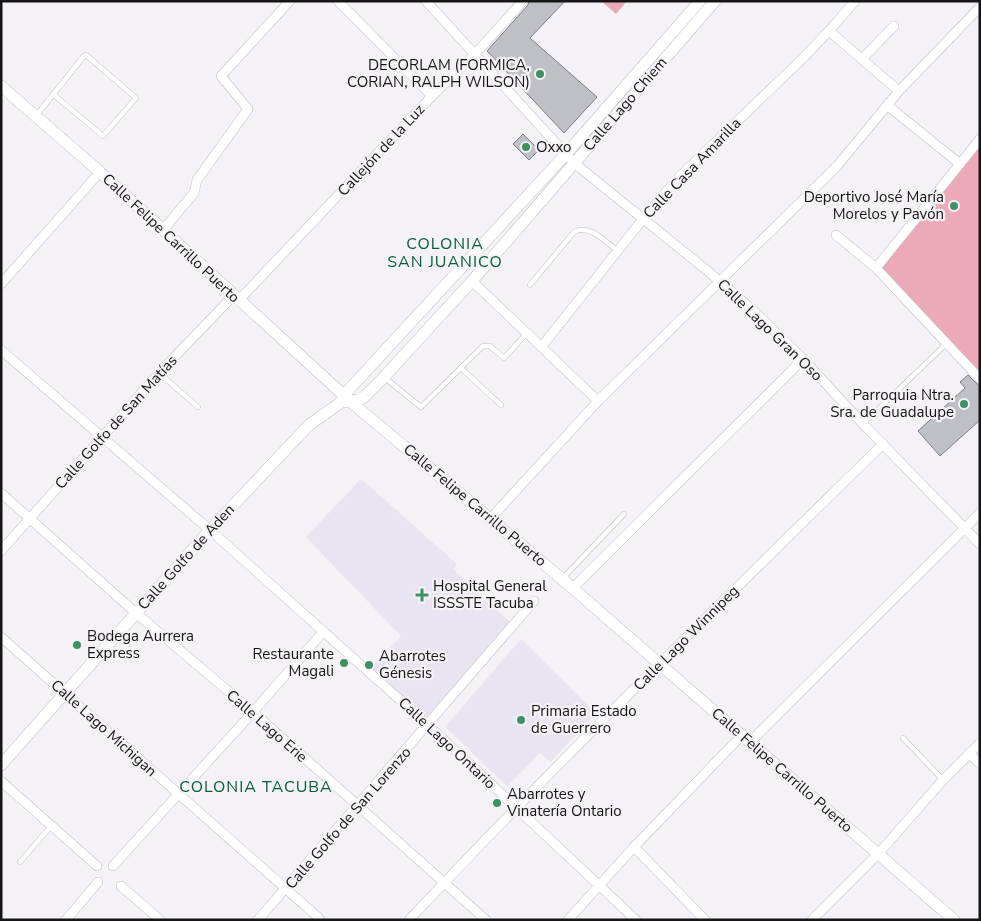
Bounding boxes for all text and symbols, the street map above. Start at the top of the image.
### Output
street label: Calle Lago Chiem [579,53,671,155]
place label: DECORLAM (FORMICA, CORIAN, RALPH WILSON) [347,55,530,92]
marker: DECORLAM (FORMICA, CORIAN, RALPH WILSON) [534,68,546,80]
street label: Callejón de la Luz [333,100,429,200]
street label: Calle Casa Amarilla [639,113,745,223]
place label: Oxxo [536,137,571,157]
marker: Oxxo [520,141,532,153]
street label: Calle Felipe Carrillo Puerto [98,169,244,307]
place label: Deportivo José María Morelos y Pavón [804,187,944,224]
marker: Deportivo José María Morelos y Pavón [948,200,960,212]
district label: COLONIA SAN JUANICO [387,233,503,273]
street label: Calle Lago Gran Oso [713,274,827,386]
street label: Calle Golfo de San Matías [50,351,182,493]
place label: Parroquia Ntra. Sra. de Guadalupe [830,385,954,422]
marker: Parroquia Ntra. Sra. de Guadalupe [958,398,970,410]
street label: Calle Felipe Carrillo Puerto [399,439,551,571]
street label: Calle Golfo de Aden [133,500,239,614]
place label: Hospital General ISSSTE Tacuba [433,576,547,613]
street label: Calle Lago Winnipeg [629,581,743,695]
marker: Hospital General ISSSTE Tacuba [415,588,429,602]
place label: Bodega Aurrera Express [87,626,194,663]
marker: Bodega Aurrera Express [71,639,83,651]
place label: Restaurante Magali [252,644,334,681]
place label: Abarrotes Génesis [379,646,446,683]
marker: Restaurante Magali [338,657,350,669]
marker: Abarrotes Génesis [363,659,375,671]
street label: Calle Lago Michigan [47,675,161,781]
street label: Calle Lago Erie [222,685,312,767]
street label: Calle Lago Ontario [394,693,500,793]
place label: Primaria Estado de Guerrero [531,701,637,738]
street label: Calle Felipe Carrillo Puerto [707,703,857,837]
marker: Primaria Estado de Guerrero [515,714,527,726]
street label: Calle Golfo de San Lorenzo [281,743,415,893]
district label: COLONIA TACUBA [179,776,333,798]
place label: Abarrotes y Vinatería Ontario [506,784,622,821]
marker: Abarrotes y Vinatería Ontario [491,797,503,809]

